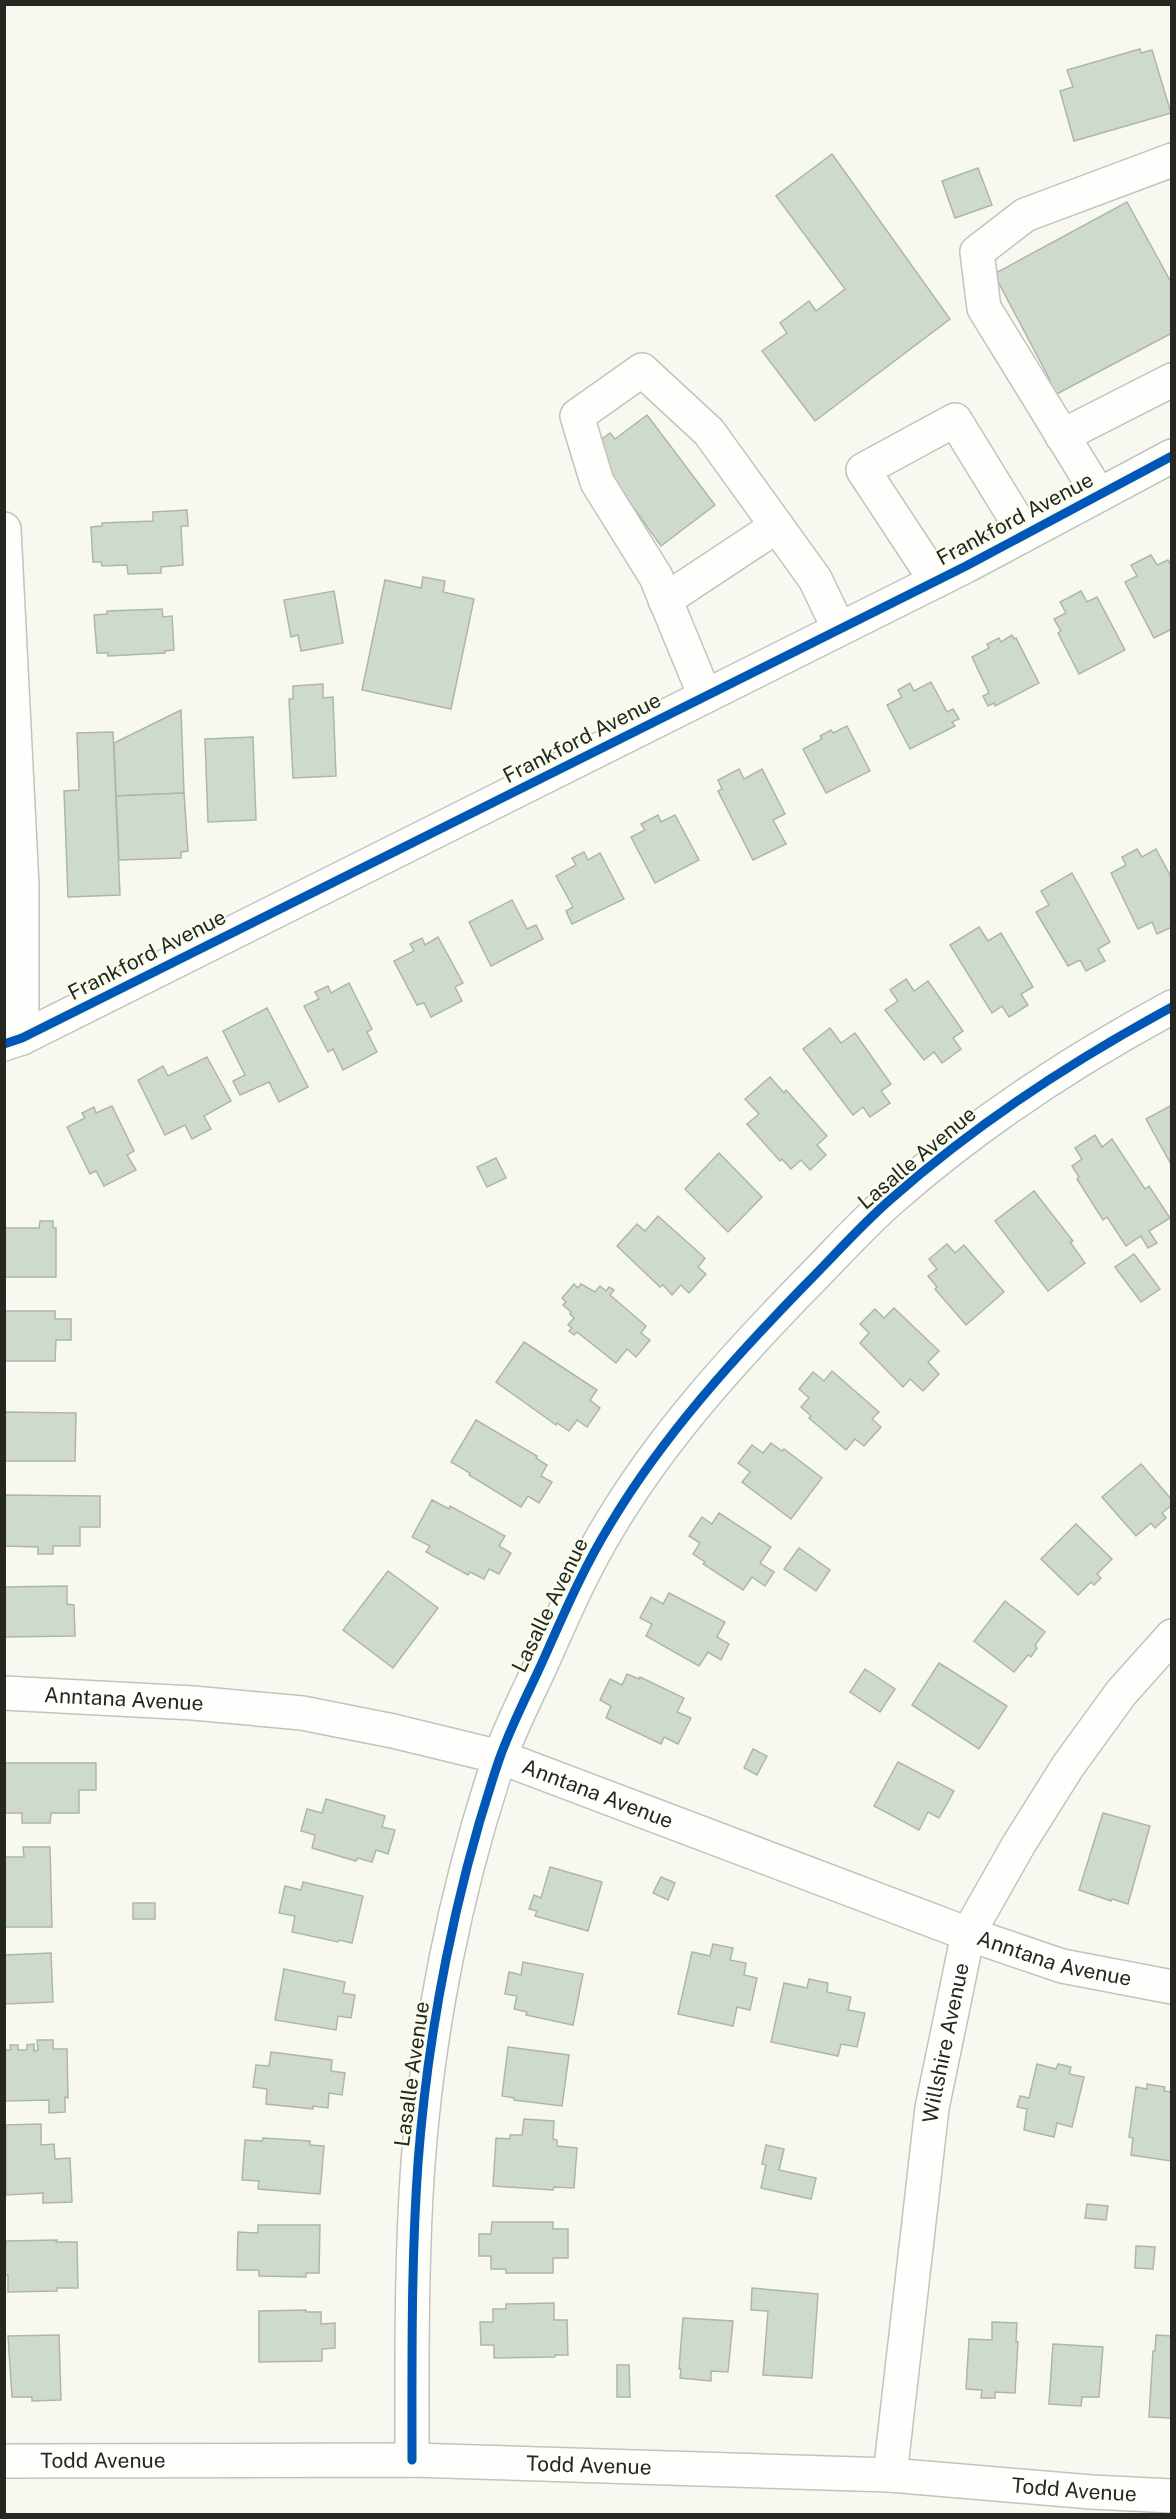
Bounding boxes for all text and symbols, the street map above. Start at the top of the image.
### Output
street label: Frankford Avenue [932,467,1097,570]
street label: Frankford Avenue [499,687,665,788]
street label: Frankford Avenue [64,904,230,1005]
street label: Lasalle Avenue [853,1101,981,1214]
street label: Lasalle Avenue [506,1533,593,1676]
street label: Anntana Avenue [44,1682,205,1716]
street label: Anntana Avenue [519,1754,677,1833]
street label: Anntana Avenue [974,1925,1134,1991]
street label: Willshire Avenue [917,1960,974,2124]
street label: Lasalle Avenue [389,2000,434,2148]
street label: Todd Avenue [40,2448,166,2473]
street label: Todd Avenue [526,2451,652,2480]
street label: Todd Avenue [1011,2472,1137,2506]

